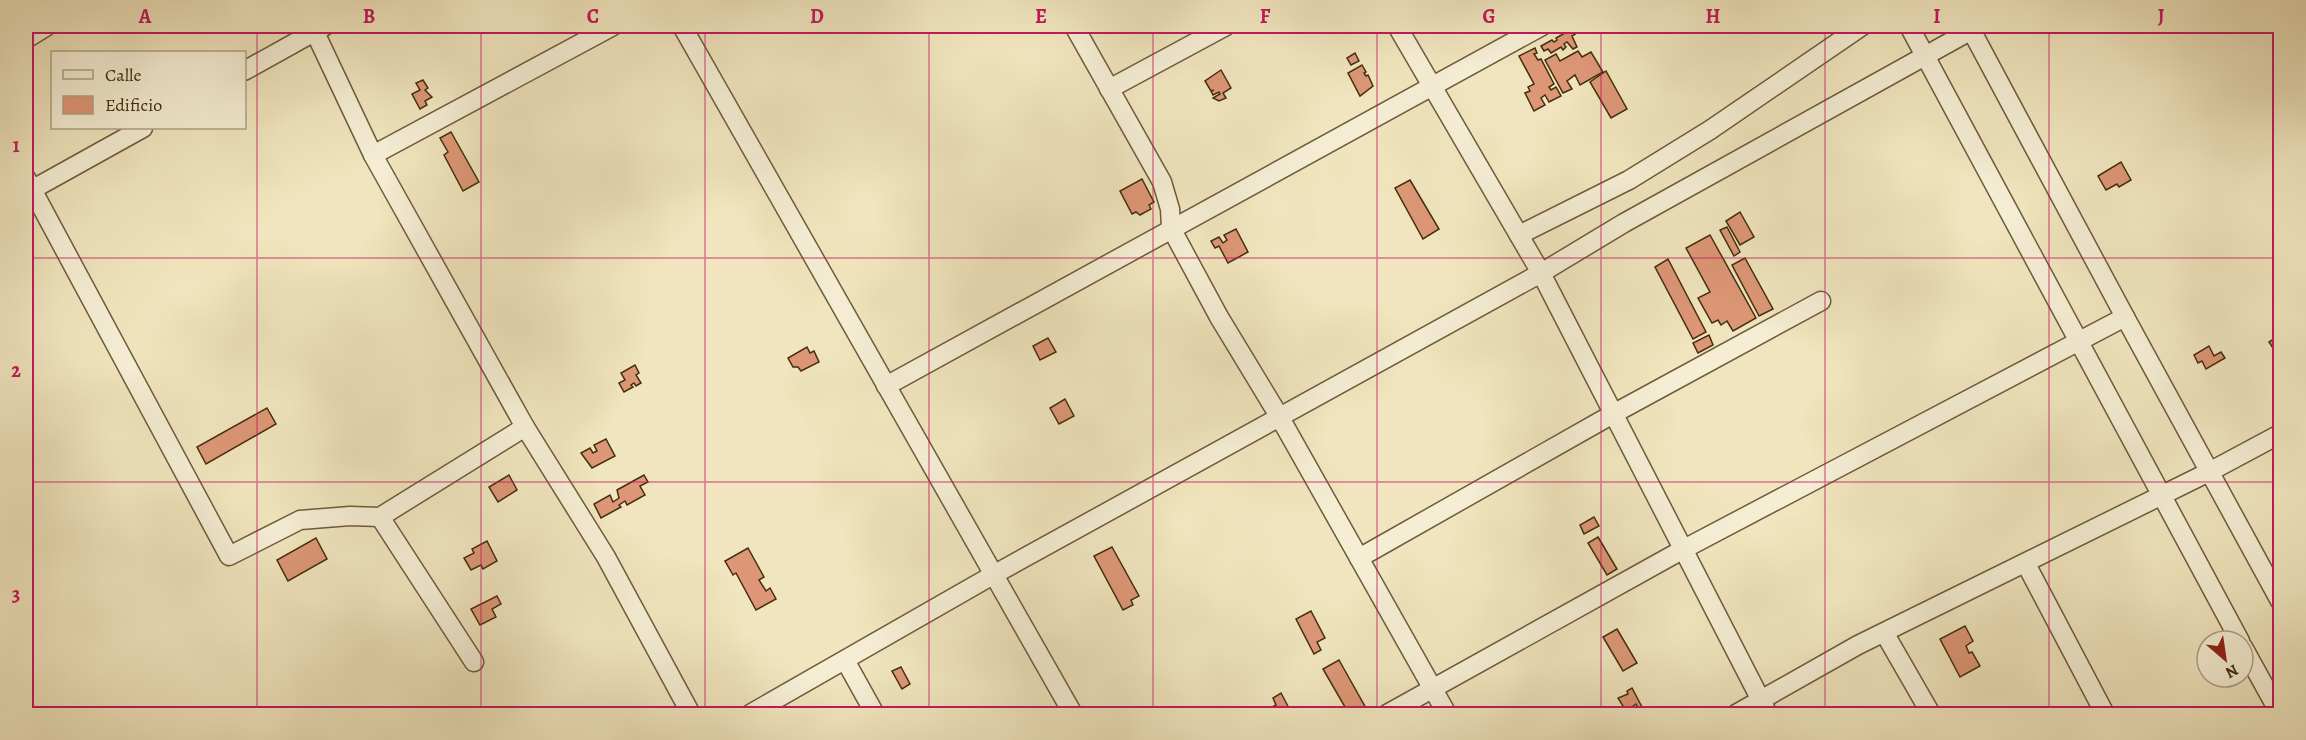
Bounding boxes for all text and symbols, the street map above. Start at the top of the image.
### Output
text: A [138,3,152,30]
text: B [363,3,375,30]
text: C [587,3,599,30]
text: D [810,3,824,30]
text: E [1035,3,1047,30]
text: F [1260,3,1271,30]
text: G [1482,3,1496,30]
text: H [1706,3,1721,30]
text: I [1933,3,1941,30]
text: J [2158,3,2165,30]
legend [51,51,246,129]
text: Calle [105,63,142,87]
text: Edificio [105,93,162,117]
text: 1 [12,132,20,159]
text: 2 [11,357,21,384]
text: 3 [12,581,20,608]
north arrow [2195,629,2255,689]
text: N [2221,659,2242,684]

